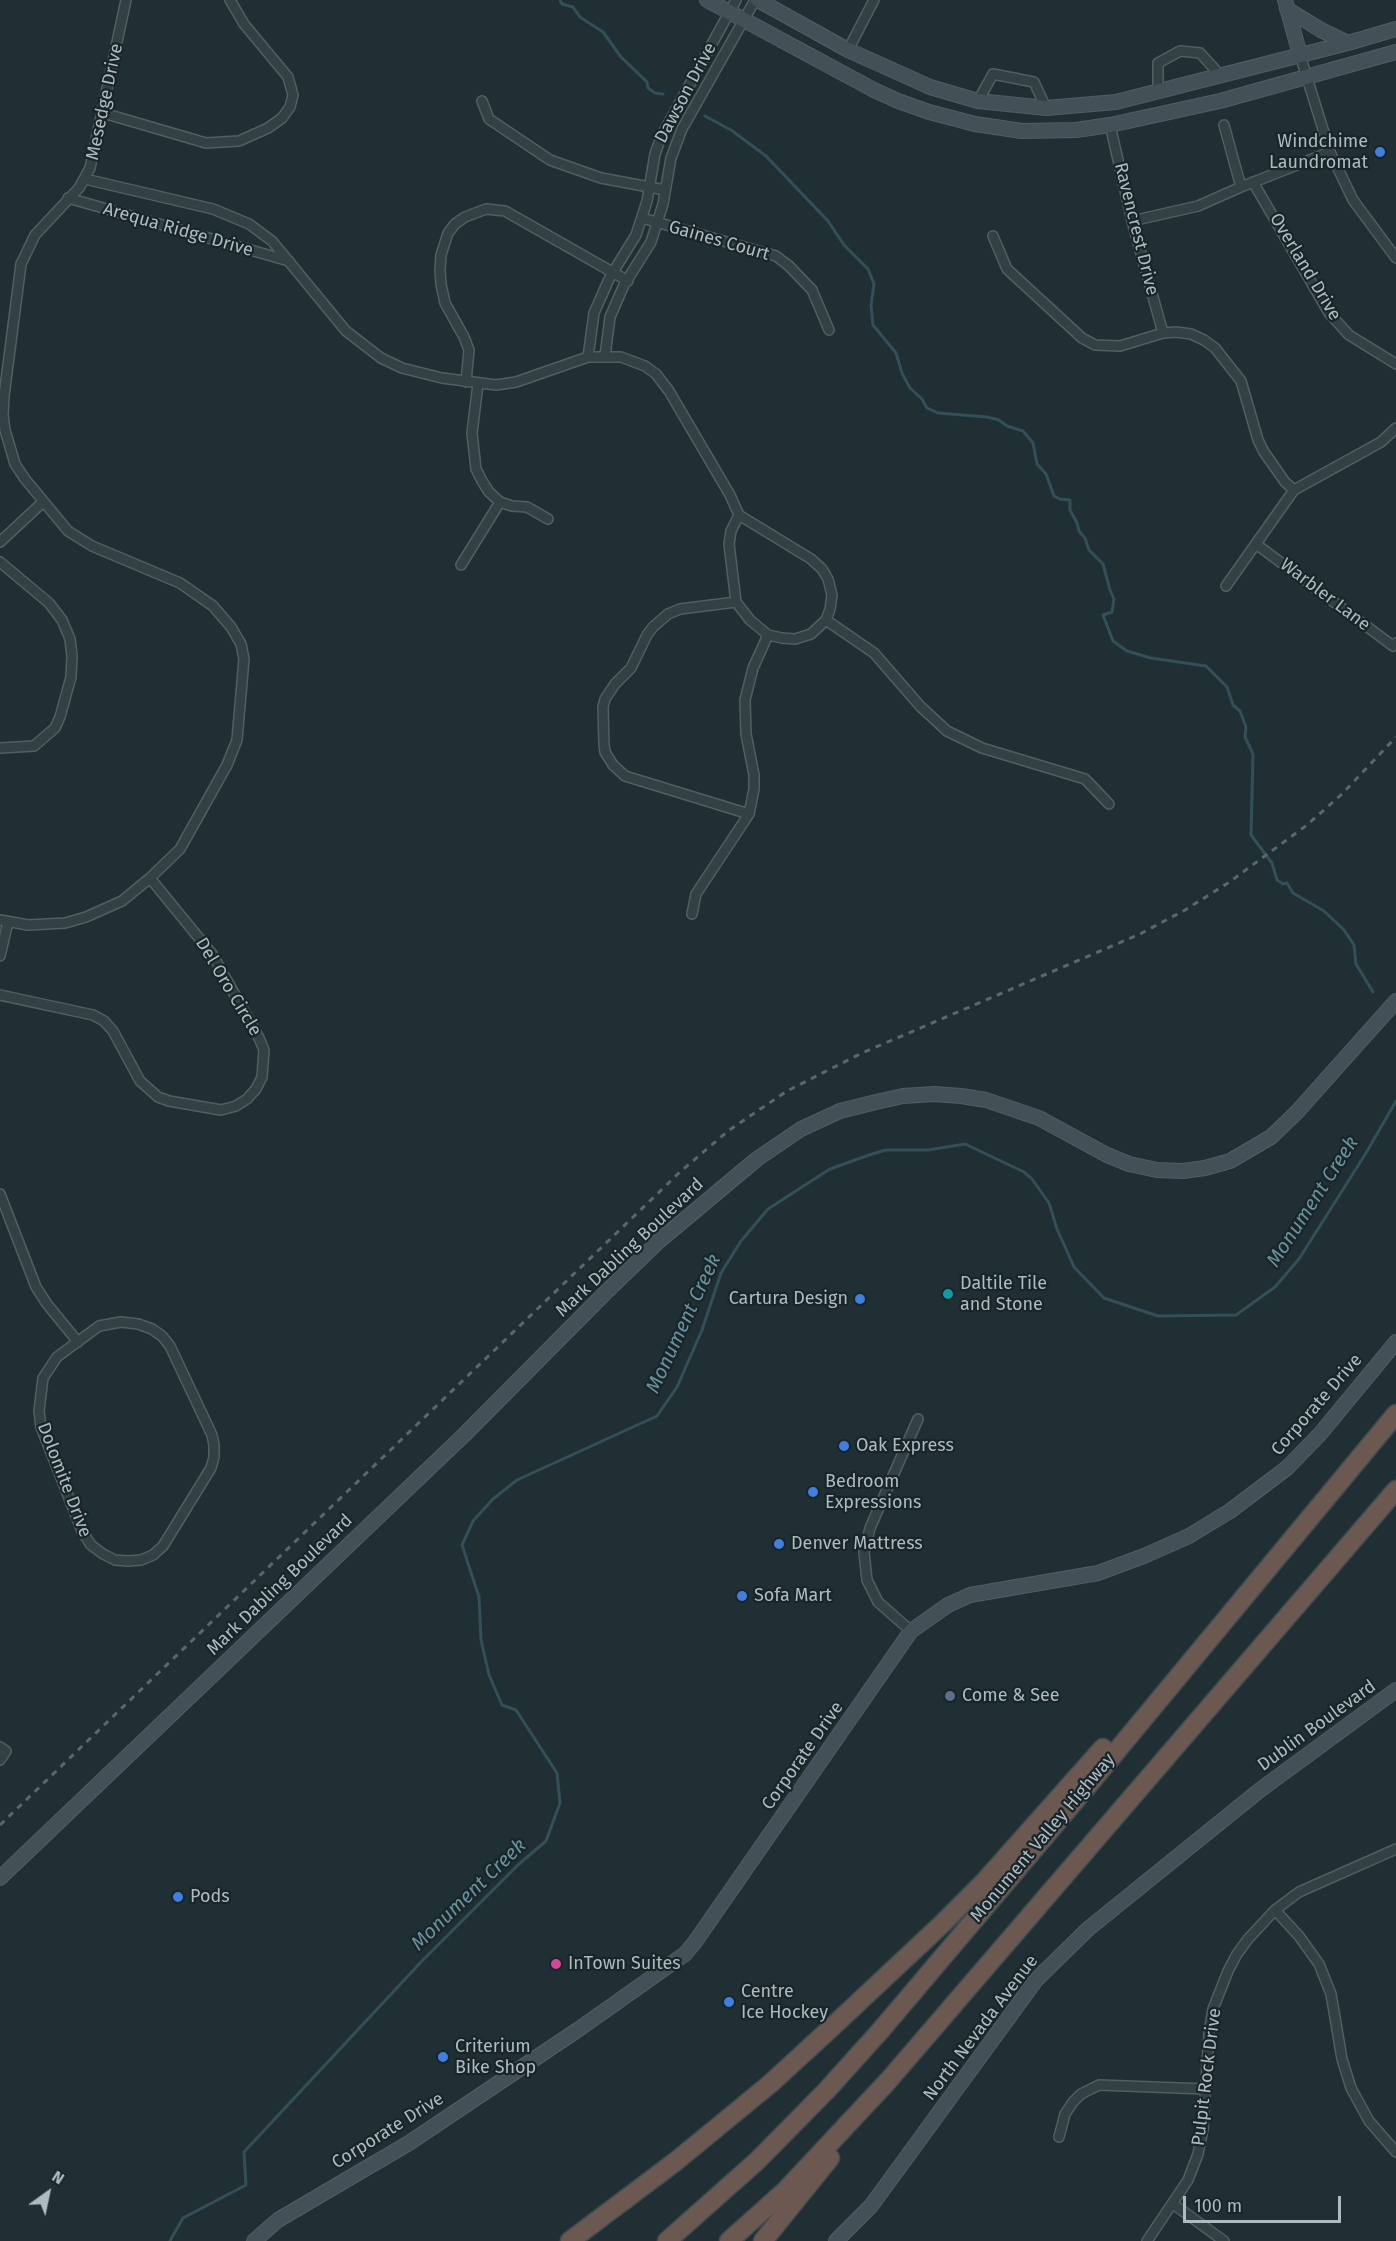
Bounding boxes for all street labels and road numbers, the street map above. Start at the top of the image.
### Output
street label: Dawson Drive [651,39,721,147]
street label: Mesedge Drive [82,42,128,162]
street label: Ravencrest Drive [1109,160,1163,298]
street label: Arequa Ridge Drive [101,198,255,262]
street label: Overland Drive [1265,209,1345,325]
street label: Gaines Court [666,216,772,266]
street label: Warbler Lane [1276,554,1374,636]
street label: Del Oro Circle [190,934,266,1040]
street label: Mark Dabling Boulevard [552,1174,708,1322]
street label: Corporate Drive [1267,1350,1367,1460]
street label: Dolomite Drive [32,1419,96,1541]
street label: Mark Dabling Boulevard [203,1510,357,1660]
street label: Dublin Boulevard [1254,1676,1380,1776]
street label: Corporate Drive [758,1698,848,1814]
street label: Monument Valley Highway [966,1749,1120,1927]
street label: North Nevada Avenue [919,1951,1043,2105]
street label: Pulpit Rock Drive [1188,2007,1226,2147]
street label: Corporate Drive [328,2088,448,2174]

